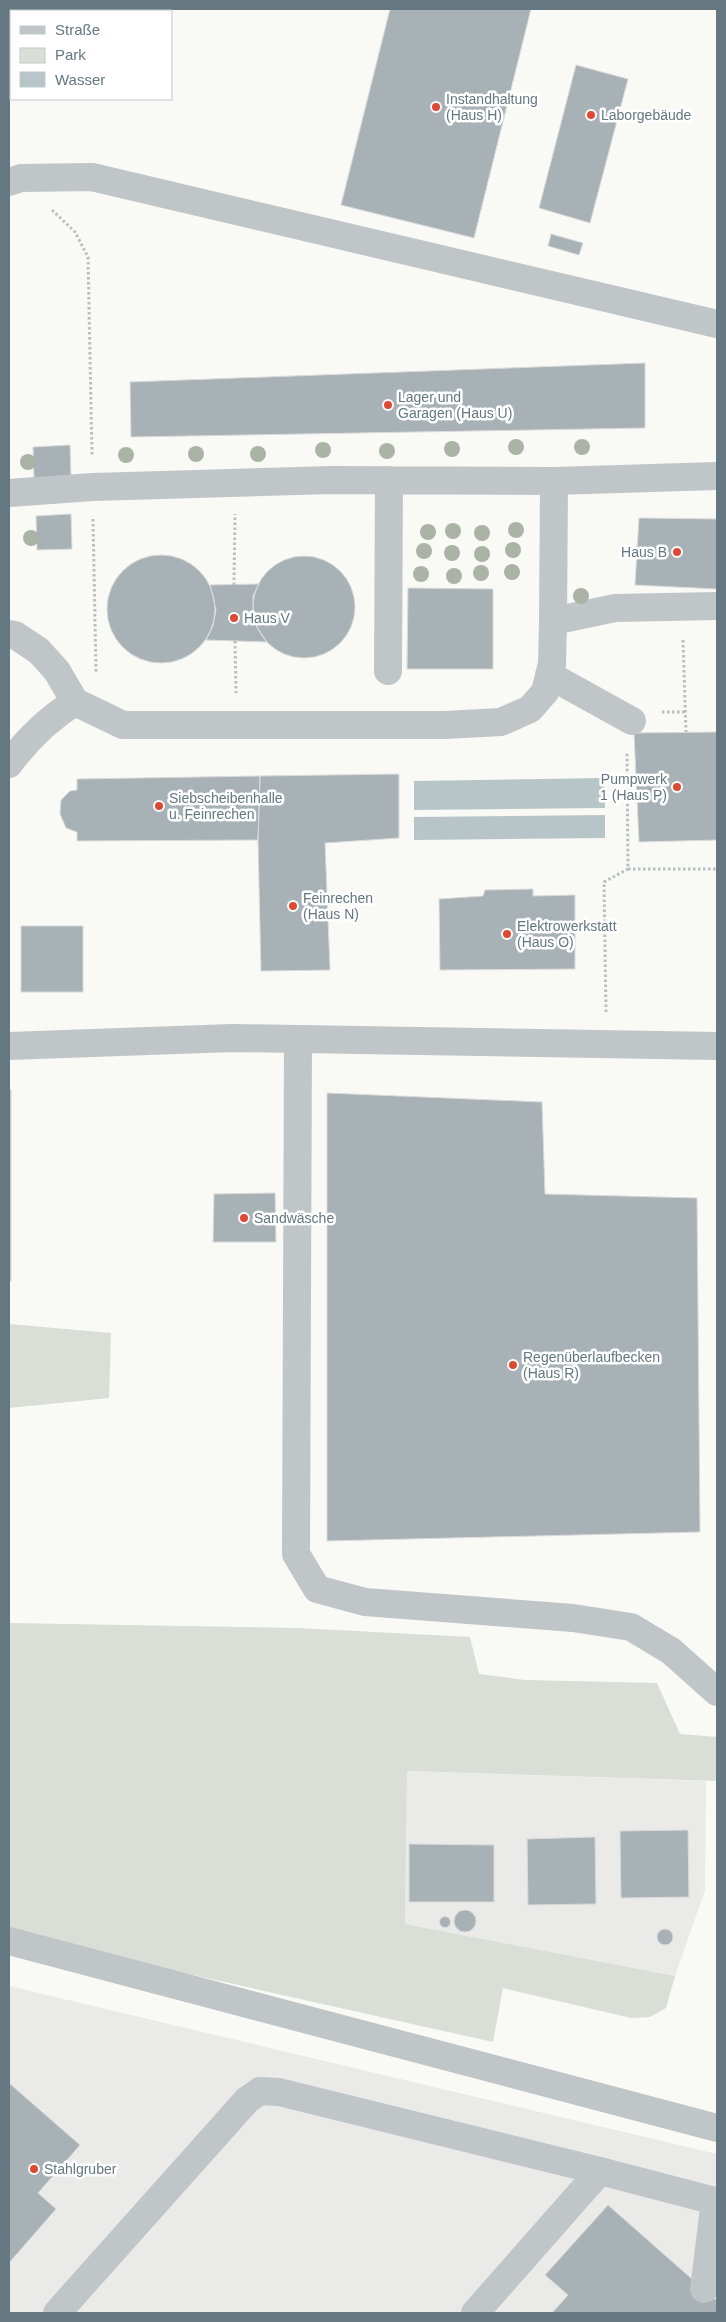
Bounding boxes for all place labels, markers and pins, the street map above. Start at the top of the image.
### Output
place label: Instandhaltung (Haus H) [446,91,538,123]
marker: Instandhaltung (Haus H) [430,101,442,113]
place label: Laborgebäude [601,107,692,123]
marker: Laborgebäude [585,109,597,121]
place label: Lager und Garagen (Haus U) [398,389,512,421]
marker: Lager und Garagen (Haus U) [382,399,394,411]
place label: Haus B [621,544,667,560]
marker: Haus B [671,546,683,558]
place label: Haus V [244,610,291,626]
marker: Haus V [228,612,240,624]
place label: Pumpwerk 1 (Haus P) [600,771,668,803]
marker: Pumpwerk 1 (Haus P) [671,781,683,793]
place label: Siebscheibenhalle u. Feinrechen [169,790,283,822]
marker: Siebscheibenhalle u. Feinrechen [153,800,165,812]
place label: Feinrechen (Haus N) [303,890,373,922]
marker: Feinrechen (Haus N) [287,900,299,912]
place label: Elektrowerkstatt (Haus O) [517,918,617,950]
marker: Elektrowerkstatt (Haus O) [501,928,513,940]
place label: Sandwäsche [254,1210,334,1226]
marker: Sandwäsche [238,1212,250,1224]
place label: Regenüberlaufbecken (Haus R) [523,1349,660,1381]
marker: Regenüberlaufbecken (Haus R) [507,1359,519,1371]
place label: Stahlgruber [44,2161,117,2177]
marker: Stahlgruber [28,2163,40,2175]

